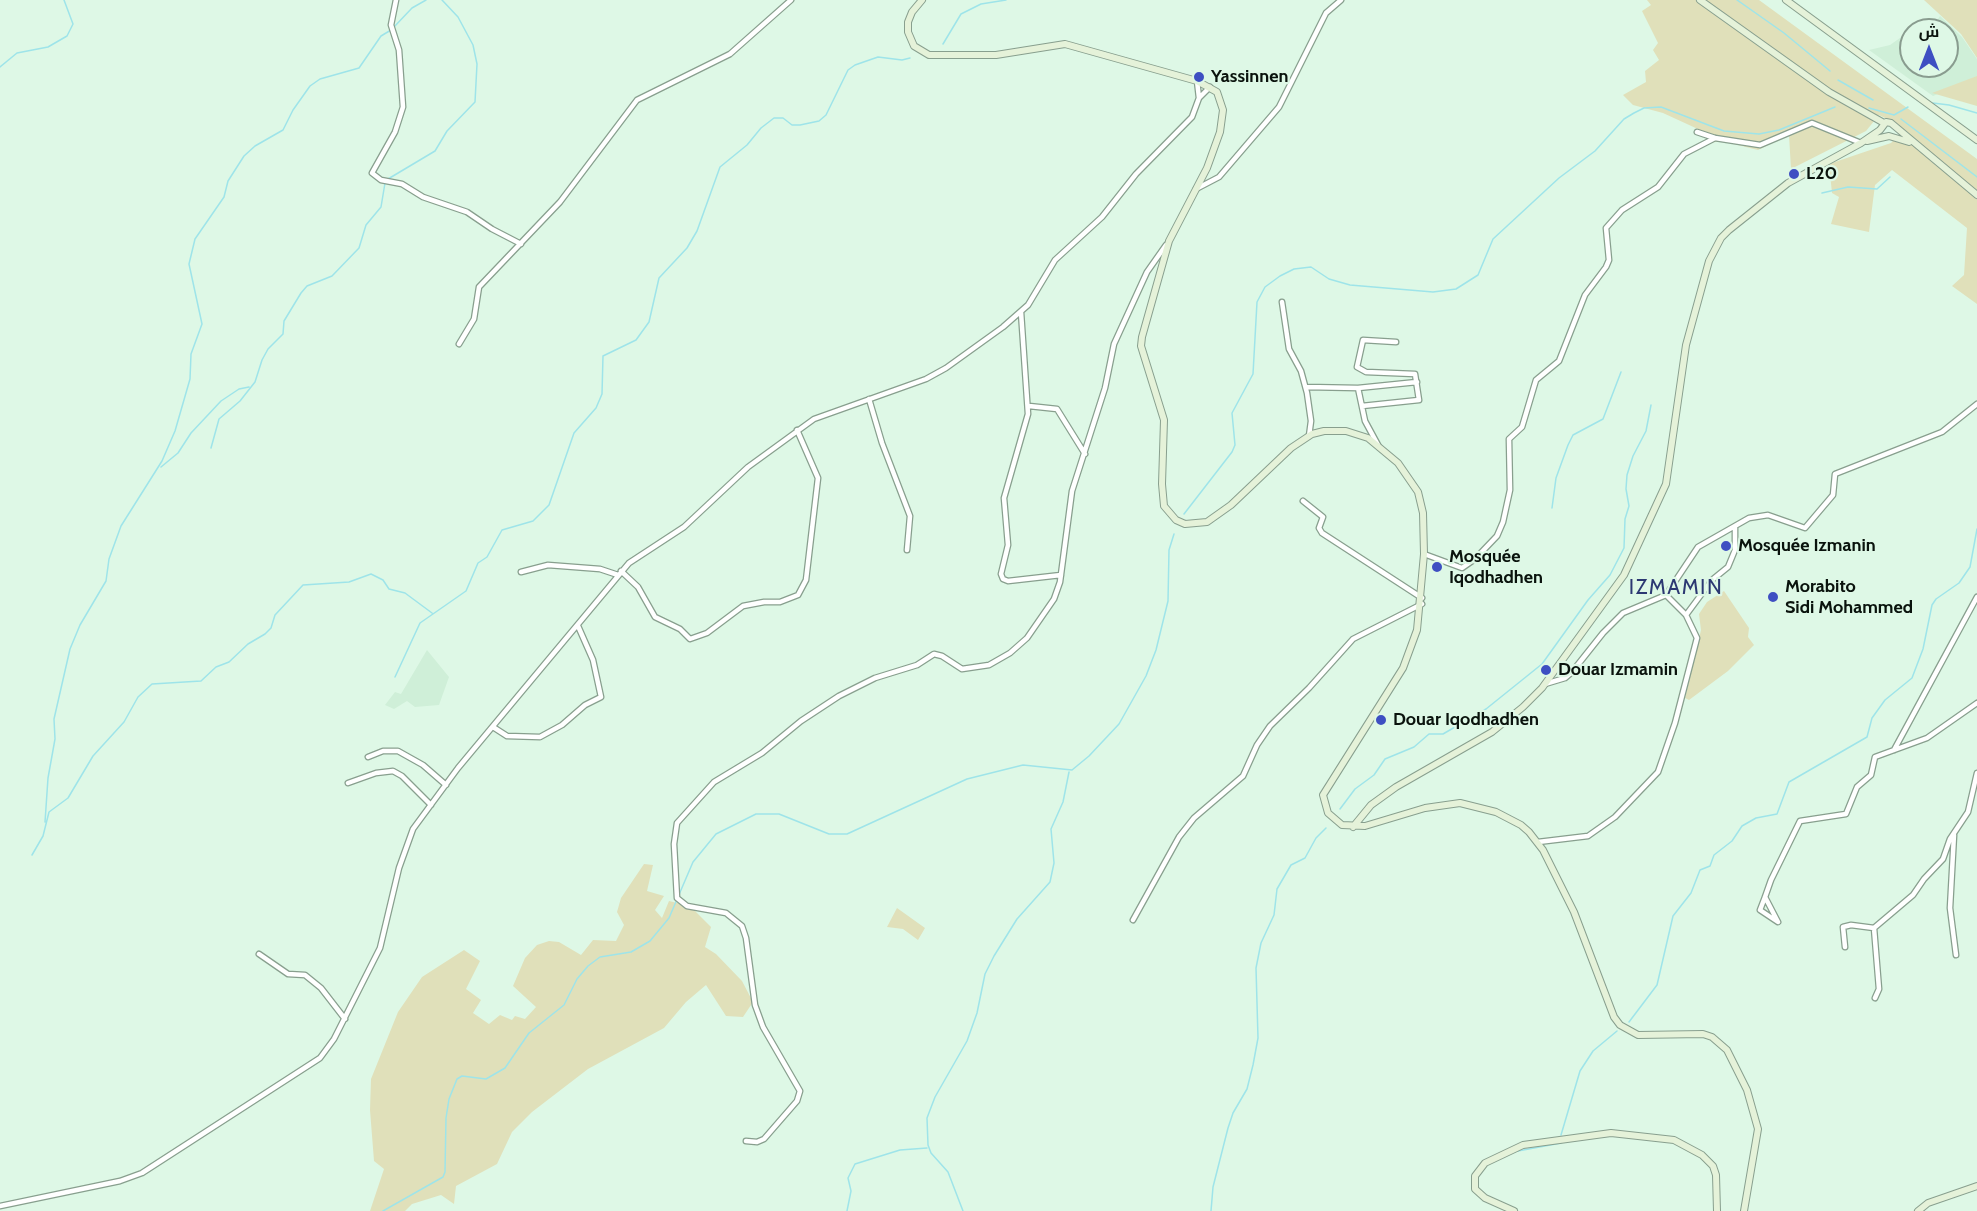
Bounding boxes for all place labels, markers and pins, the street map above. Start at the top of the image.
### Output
place label: Yassinnen [1211,66,1288,88]
marker: Yassinnen [1192,70,1206,84]
place label: L20 [1806,163,1837,185]
marker: L20 [1787,167,1801,181]
place label: Mosquée Izmanin [1738,535,1876,557]
marker: Mosquée Izmanin [1719,539,1733,553]
place label: Mosquée Iqodhadhen [1449,546,1543,588]
marker: Mosquée Iqodhadhen [1430,560,1444,574]
place label: Morabito Sidi Mohammed [1785,576,1913,618]
marker: Morabito Sidi Mohammed [1766,590,1780,604]
place label: Douar Izmamin [1558,659,1678,681]
marker: Douar Izmamin [1539,663,1553,677]
place label: Douar Iqodhadhen [1393,709,1539,731]
marker: Douar Iqodhadhen [1374,713,1388,727]

